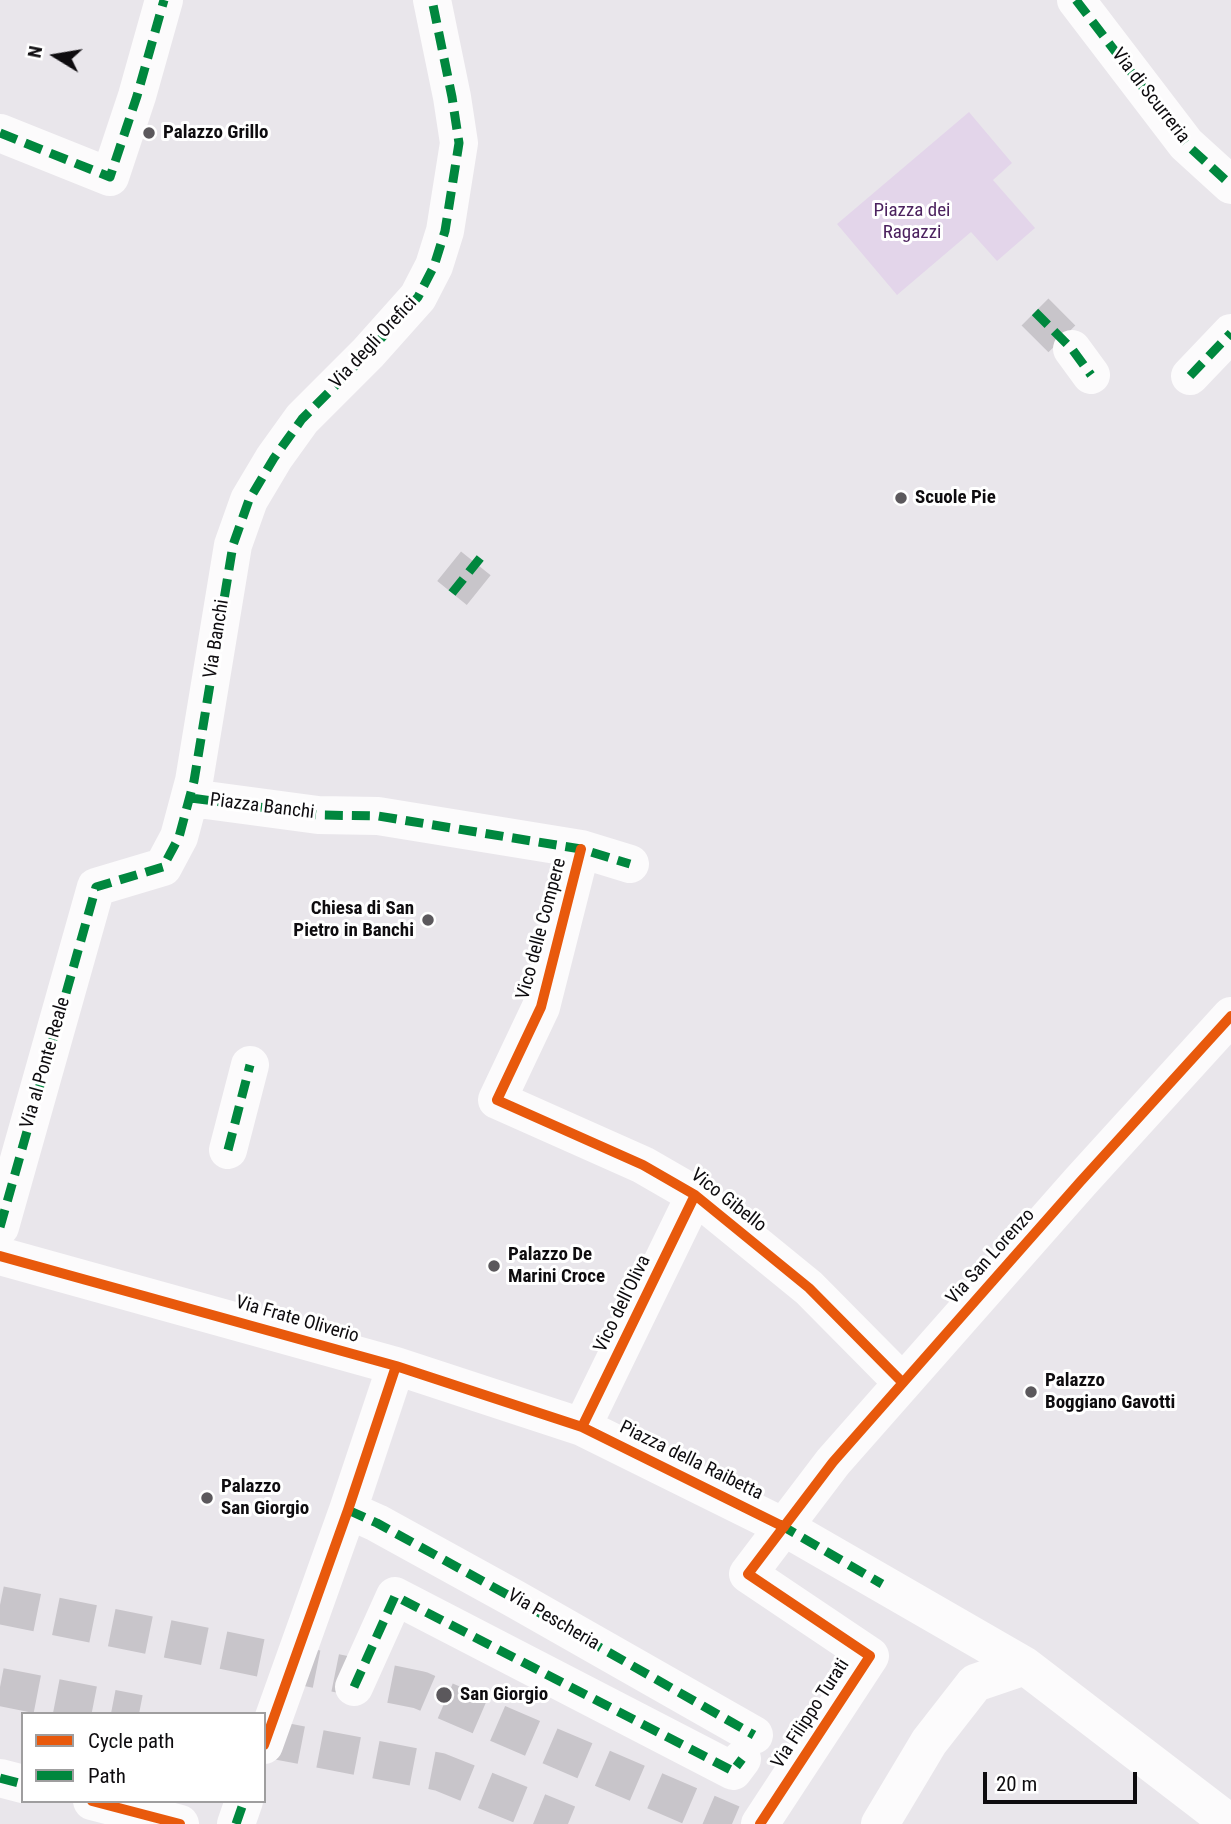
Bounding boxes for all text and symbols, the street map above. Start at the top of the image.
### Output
north arrow [21,21,91,91]
text: N [22,44,47,60]
street label: Via di Scurreria [1106,44,1194,148]
place label: Palazzo Grillo [163,122,268,144]
marker: Palazzo Grillo [141,125,157,141]
park label: Piazza dei Ragazzi [874,200,950,244]
street label: Via degli Orefici [326,292,422,394]
place label: Scuole Pie [915,487,996,509]
marker: Scuole Pie [893,490,909,506]
street label: Via Banchi [200,598,234,680]
street label: Piazza Banchi [208,789,316,825]
street label: Vico delle Compere [512,856,572,1002]
place label: Chiesa di San Pietro in Banchi [293,898,414,942]
marker: Chiesa di San Pietro in Banchi [420,912,436,928]
street label: Via al Ponte Reale [16,995,76,1131]
street label: Vico Gibello [686,1164,770,1238]
street label: Via San Lorenzo [942,1204,1040,1310]
place label: Palazzo De Marini Croce [508,1244,605,1288]
street label: Vico dell'Oliva [590,1252,656,1356]
marker: Palazzo De Marini Croce [486,1258,502,1274]
street label: Via Frate Oliverio [233,1291,361,1349]
place label: Palazzo Boggiano Gavotti [1045,1370,1175,1414]
marker: Palazzo Boggiano Gavotti [1023,1384,1039,1400]
street label: Piazza della Raibetta [616,1416,766,1506]
place label: Palazzo San Giorgio [221,1476,309,1520]
marker: Palazzo San Giorgio [199,1490,215,1506]
street label: Via Pescheria [503,1584,603,1656]
street label: Via Filippo Turati [767,1655,855,1773]
place label: San Giorgio [460,1684,548,1706]
marker: San Giorgio [434,1685,454,1705]
legend [21,1712,266,1803]
text: Cycle path [88,1729,174,1753]
scale bar [986,1758,1140,1802]
text: Path [88,1764,126,1788]
text: 20 m [996,1772,1037,1796]

